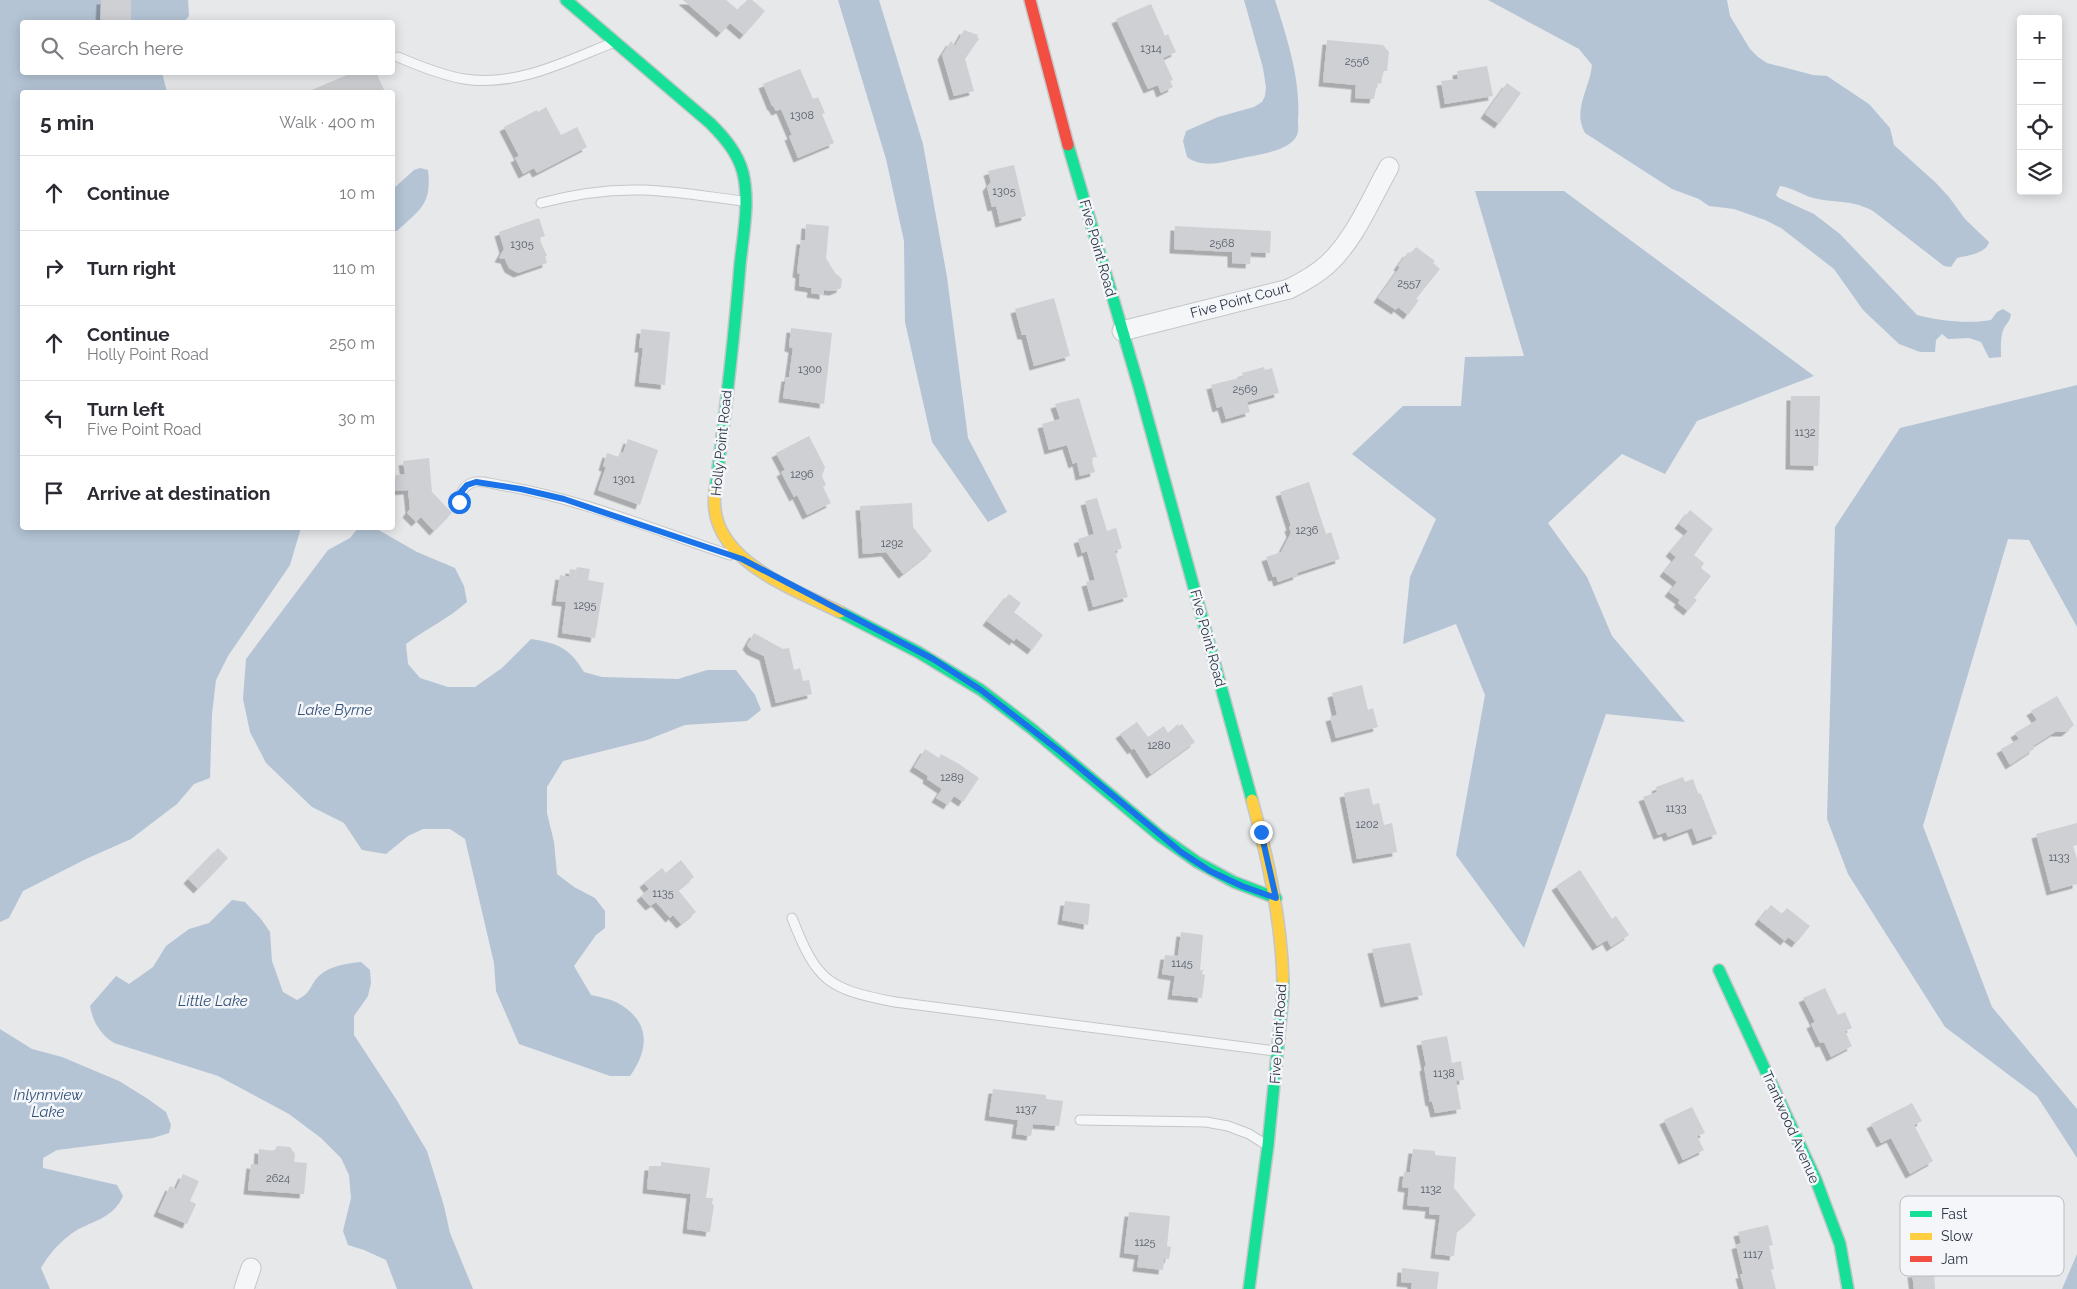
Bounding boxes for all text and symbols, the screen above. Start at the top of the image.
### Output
map controls [2017,15,2062,195]
button: + [2017,15,2062,60]
search box [20,20,395,75]
icon: search [38,34,66,62]
text: Search here [78,37,184,59]
house number: 1314 [1140,42,1162,55]
house number: 2556 [1345,55,1370,68]
button: − [2017,60,2062,105]
button: locate [2017,105,2062,150]
house number: 1308 [790,109,814,122]
text: 5 min [40,110,94,135]
text: Walk · 400 m [279,113,375,132]
button: layers [2017,150,2062,195]
icon: ahead [40,179,68,207]
text: Continue [87,182,170,204]
text: 10 m [340,184,375,203]
house number: 1305 [992,185,1016,198]
street label: Five Point Road [1077,198,1119,298]
house number: 2568 [1210,237,1234,250]
house number: 1305 [510,238,534,251]
icon: right [40,254,68,282]
text: Turn right [87,257,176,279]
text: 110 m [333,259,375,278]
house number: 2557 [1397,277,1421,290]
street label: Five Point Court [1188,279,1292,321]
text: Continue [87,323,170,345]
icon: ahead [40,329,68,357]
text: 250 m [329,334,375,353]
text: Holly Point Road [87,345,209,364]
house number: 1300 [798,363,822,376]
house number: 2569 [1233,383,1257,396]
street label: Holly Point Road [707,389,735,497]
text: Turn left [87,398,164,420]
icon: left [40,404,68,432]
text: 30 m [338,409,375,428]
text: Five Point Road [87,420,202,439]
house number: 1132 [1794,426,1816,439]
house number: 1296 [790,468,814,481]
house number: 1301 [613,473,635,486]
icon: arrive [40,479,68,507]
text: Arrive at destination [87,482,271,504]
route start [448,491,471,514]
house number: 1236 [1296,524,1319,537]
house number: 1292 [881,537,904,550]
street label: Five Point Road [1187,588,1229,688]
house number: 1295 [574,599,596,612]
water label: Lake Byrne [297,701,373,719]
house number: 1280 [1147,739,1171,752]
house number: 1289 [940,771,964,784]
house number: 1133 [1665,802,1687,815]
house number: 1202 [1356,818,1379,831]
route end [1250,821,1273,844]
house number: 1133 [2048,851,2070,864]
house number: 1135 [652,887,674,900]
house number: 1145 [1171,957,1193,970]
street label: Five Point Road [1267,983,1289,1085]
water label: Little Lake [178,992,248,1010]
house number: 1138 [1433,1067,1455,1080]
street label: Trantwood Avenue [1759,1068,1823,1186]
water label: Inlynnview Lake [13,1086,83,1121]
house number: 1137 [1015,1103,1037,1116]
house number: 2624 [266,1172,290,1185]
house number: 1132 [1420,1183,1442,1196]
legend [1900,1196,2064,1276]
text: Fast [1941,1206,1968,1222]
text: Slow [1941,1228,1973,1244]
house number: 1125 [1134,1236,1156,1249]
house number: 1117 [1743,1248,1763,1261]
text: Jam [1941,1251,1968,1267]

